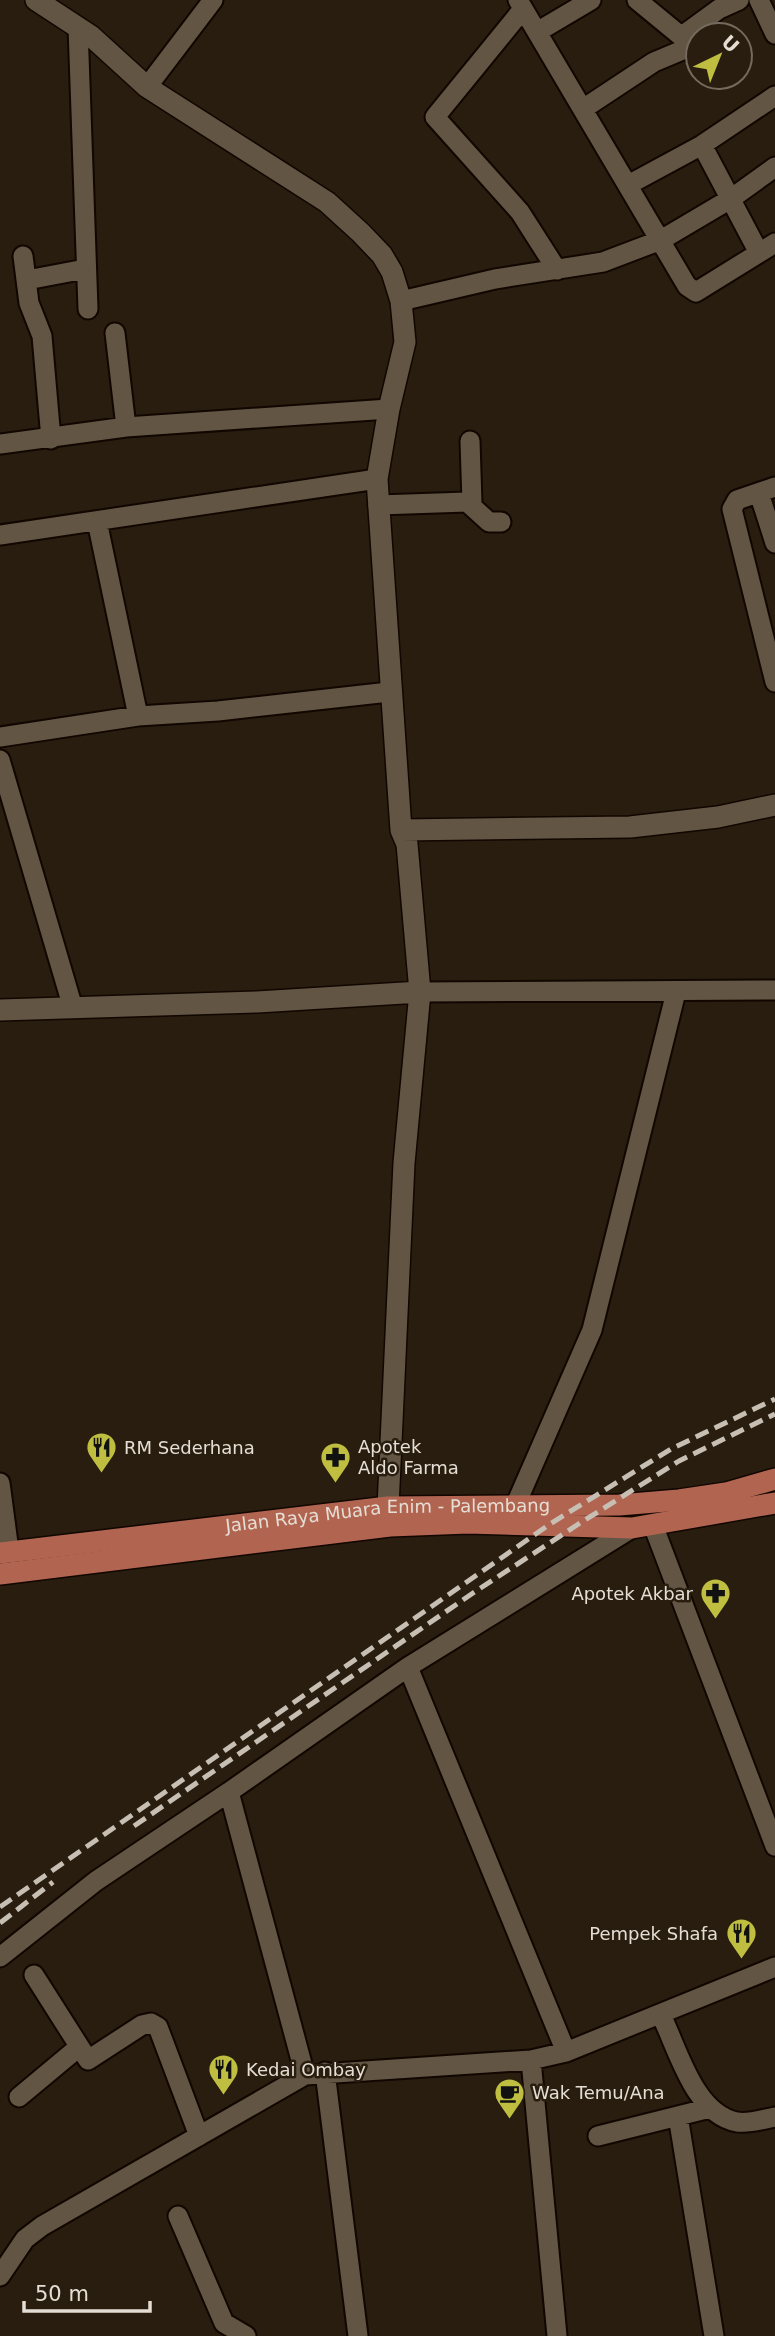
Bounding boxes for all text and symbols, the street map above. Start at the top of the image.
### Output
north arrow [684,21,754,91]
text: U [717,30,744,57]
restaurant icon: RM Sederhana [84,1431,118,1475]
place label: Apotek Aldo Farma [358,1436,459,1478]
place label: RM Sederhana [124,1437,255,1458]
pharmacy icon: Apotek Aldo Farma [318,1440,352,1484]
street label: Jalan Raya Muara Enim - Palembang [223,1495,550,1536]
pharmacy icon: Apotek Akbar [699,1577,733,1621]
place label: Apotek Akbar [571,1583,694,1604]
restaurant icon: Pempek Shafa [724,1917,758,1961]
place label: Pempek Shafa [589,1923,718,1944]
restaurant icon: Kedai Ombay [206,2053,240,2097]
place label: Kedai Ombay [246,2059,366,2080]
cafe icon: Wak Temu/Ana [492,2076,526,2120]
place label: Wak Temu/Ana [532,2082,665,2103]
scale bar [24,2270,150,2314]
text: 50 m [35,2282,89,2306]

